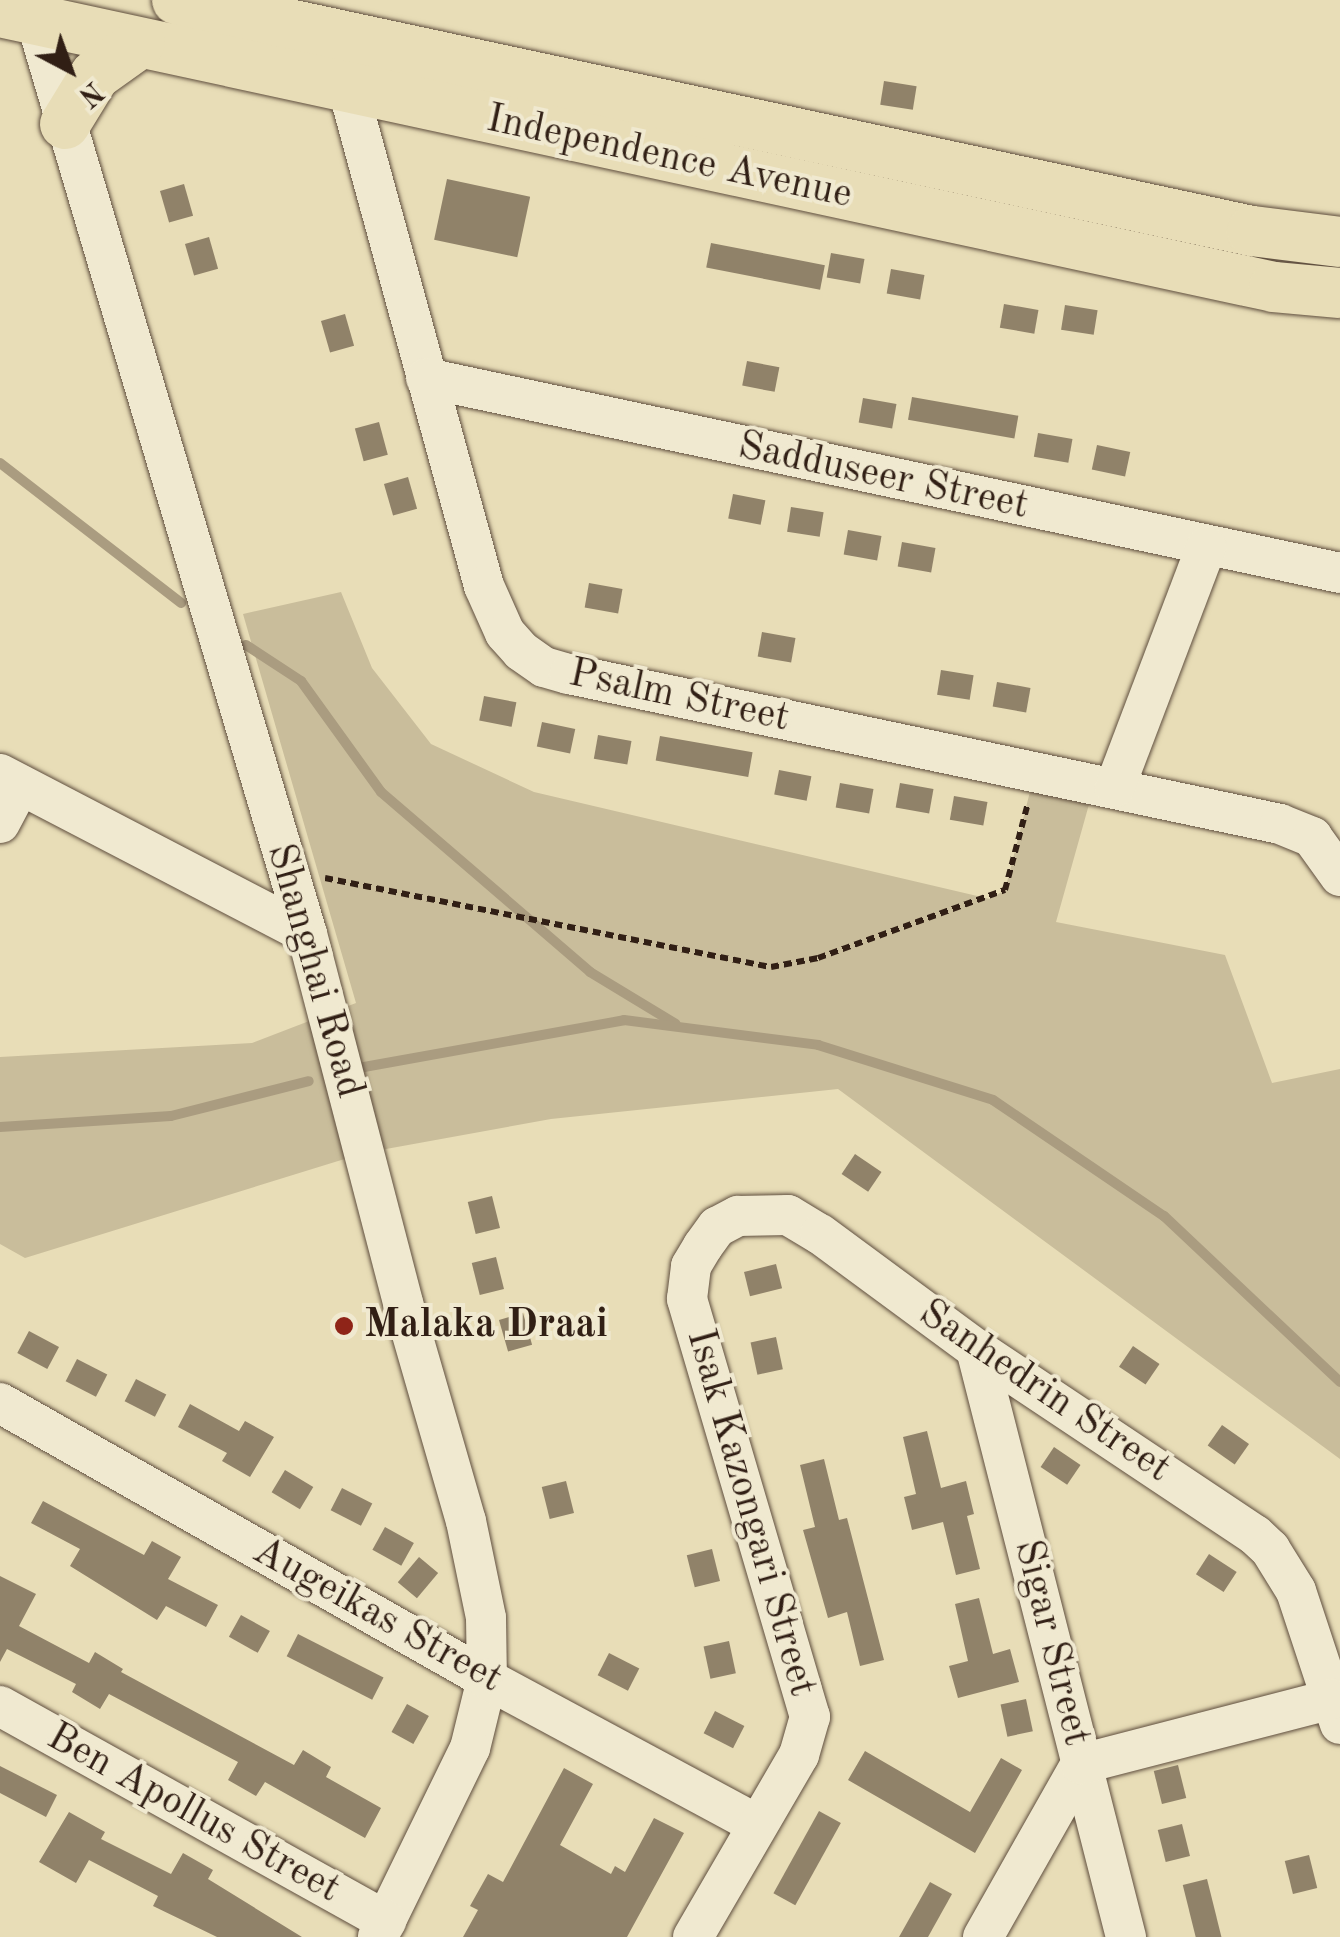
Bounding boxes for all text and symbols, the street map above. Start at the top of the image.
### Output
north arrow [20,20,120,120]
text: N [72,75,107,110]
street label: Independence Avenue [482,96,856,220]
street label: Sadduseer Street [734,423,1032,531]
street label: Psalm Street [564,650,794,744]
street label: Shanghai Road [255,838,373,1104]
street label: Sanhedrin Street [909,1290,1179,1494]
place label: Malaka Draai [364,1302,608,1350]
marker: Malaka Draai [333,1315,355,1337]
street label: Isak Kazongari Street [675,1324,825,1702]
street label: Augeikas Street [244,1528,510,1704]
street label: Sigar Street [1002,1535,1100,1751]
street label: Ben Apollus Street [38,1714,348,1914]

